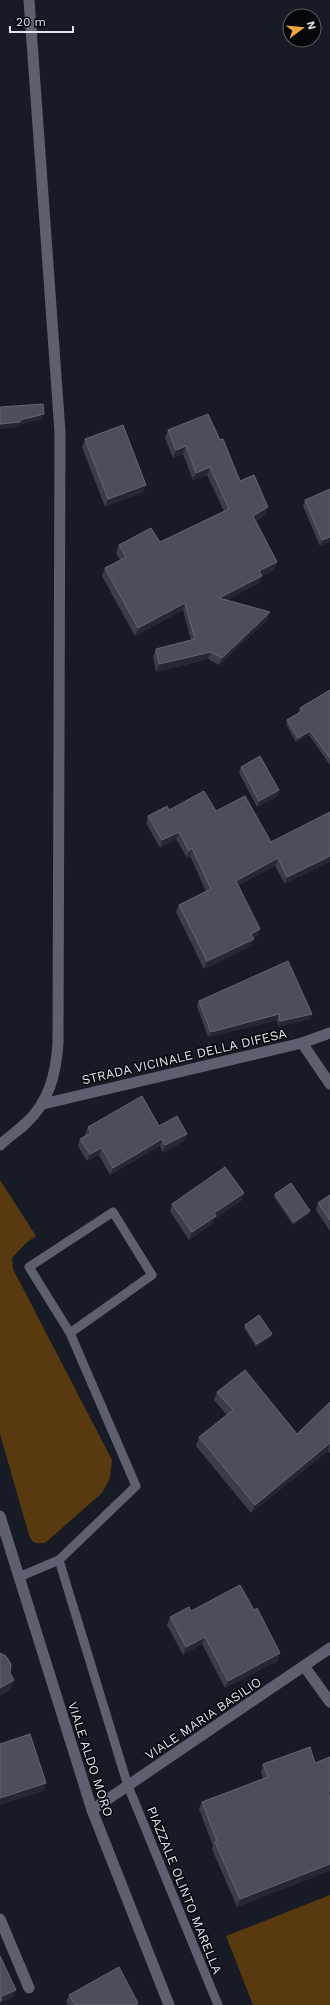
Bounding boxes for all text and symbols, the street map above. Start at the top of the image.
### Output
scale bar [10,8,73,34]
north arrow [282,8,322,48]
text: 20 m [16,15,46,29]
text: N [304,20,319,31]
street label: STRADA VICINALE DELLA DIFESA [80,1025,288,1087]
street label: VIALE MARIA BASILIO [143,1674,264,1763]
street label: VIALE ALDO MORO [65,1700,116,1818]
street label: PIAZZALE OLINTO MARELLA [144,1804,225,1976]

